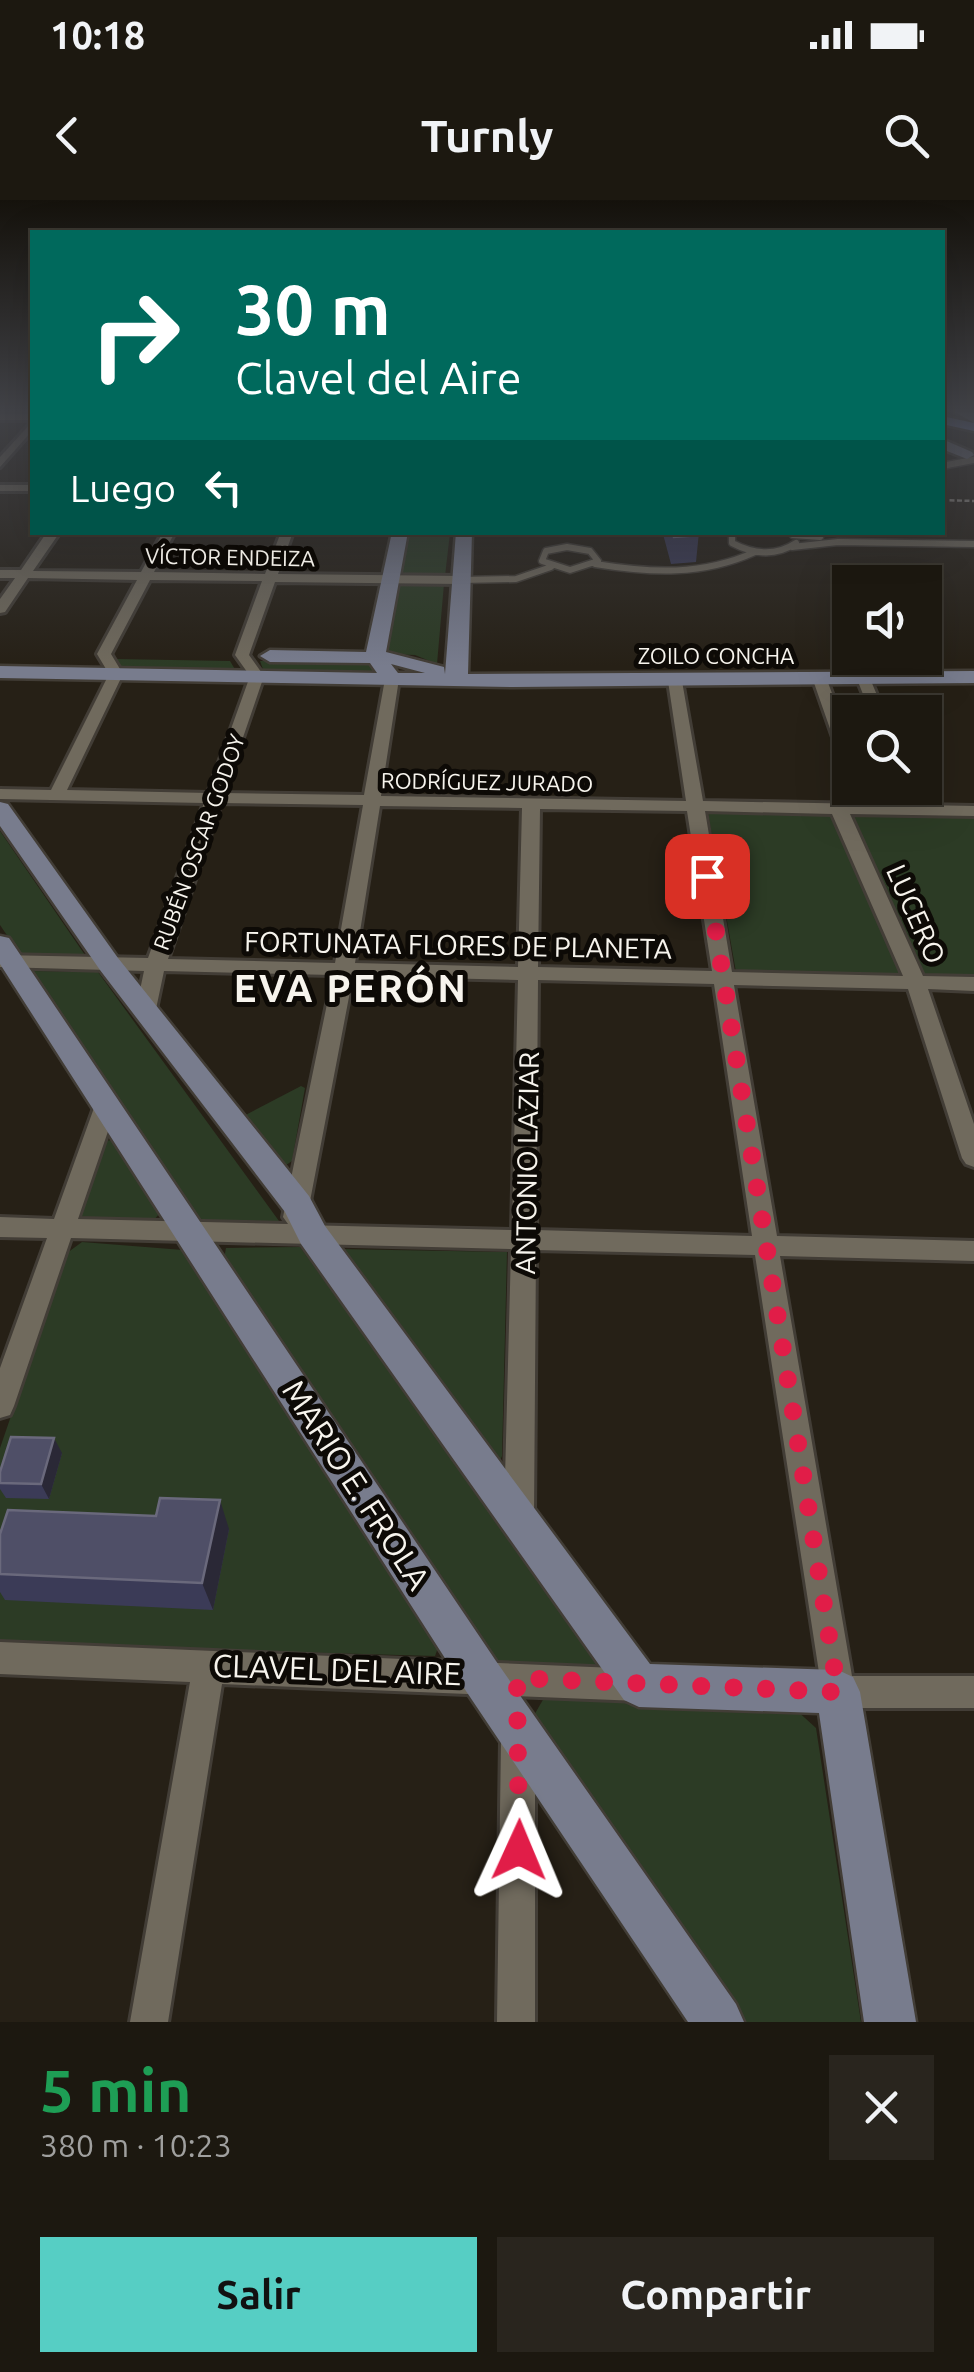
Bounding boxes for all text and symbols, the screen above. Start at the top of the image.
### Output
text: 10:18 [50,14,145,56]
icon: back [40,108,95,163]
icon: search [879,108,934,163]
text: Turnly [421,110,553,161]
icon: right [70,270,200,400]
text: 30 m [235,270,391,348]
text: Clavel del Aire [235,352,522,403]
icon: left [196,460,251,515]
text: Luego [70,467,176,509]
street label: VÍCTOR ENDEIZA [145,542,316,570]
map controls [832,565,942,805]
button: sound [832,565,942,675]
street label: ZOILO CONCHA [638,643,795,668]
button: search [832,695,942,805]
street label: RUBÉN OSCAR GODOY [147,730,249,953]
street label: RODRÍGUEZ JURADO [381,766,593,796]
pin [665,834,750,919]
icon: arrive [680,849,735,904]
street label: LUCERO [881,859,952,968]
street label: FORTUNATA FLORES DE PLANETA [244,925,672,964]
district label: EVA PERÓN [234,965,468,1009]
street label: ANTONIO LAZIAR [509,1051,544,1275]
street label: MARIO E. FROLA [276,1373,438,1596]
street label: CLAVEL DEL AIRE [212,1647,462,1691]
position arrow [467,1798,571,1902]
button: close [829,2055,934,2160]
text: 5 min [40,2056,192,2123]
text: 380 m · 10:23 [40,2127,232,2163]
button: Salir [40,2237,477,2352]
button: Compartir [497,2237,934,2352]

